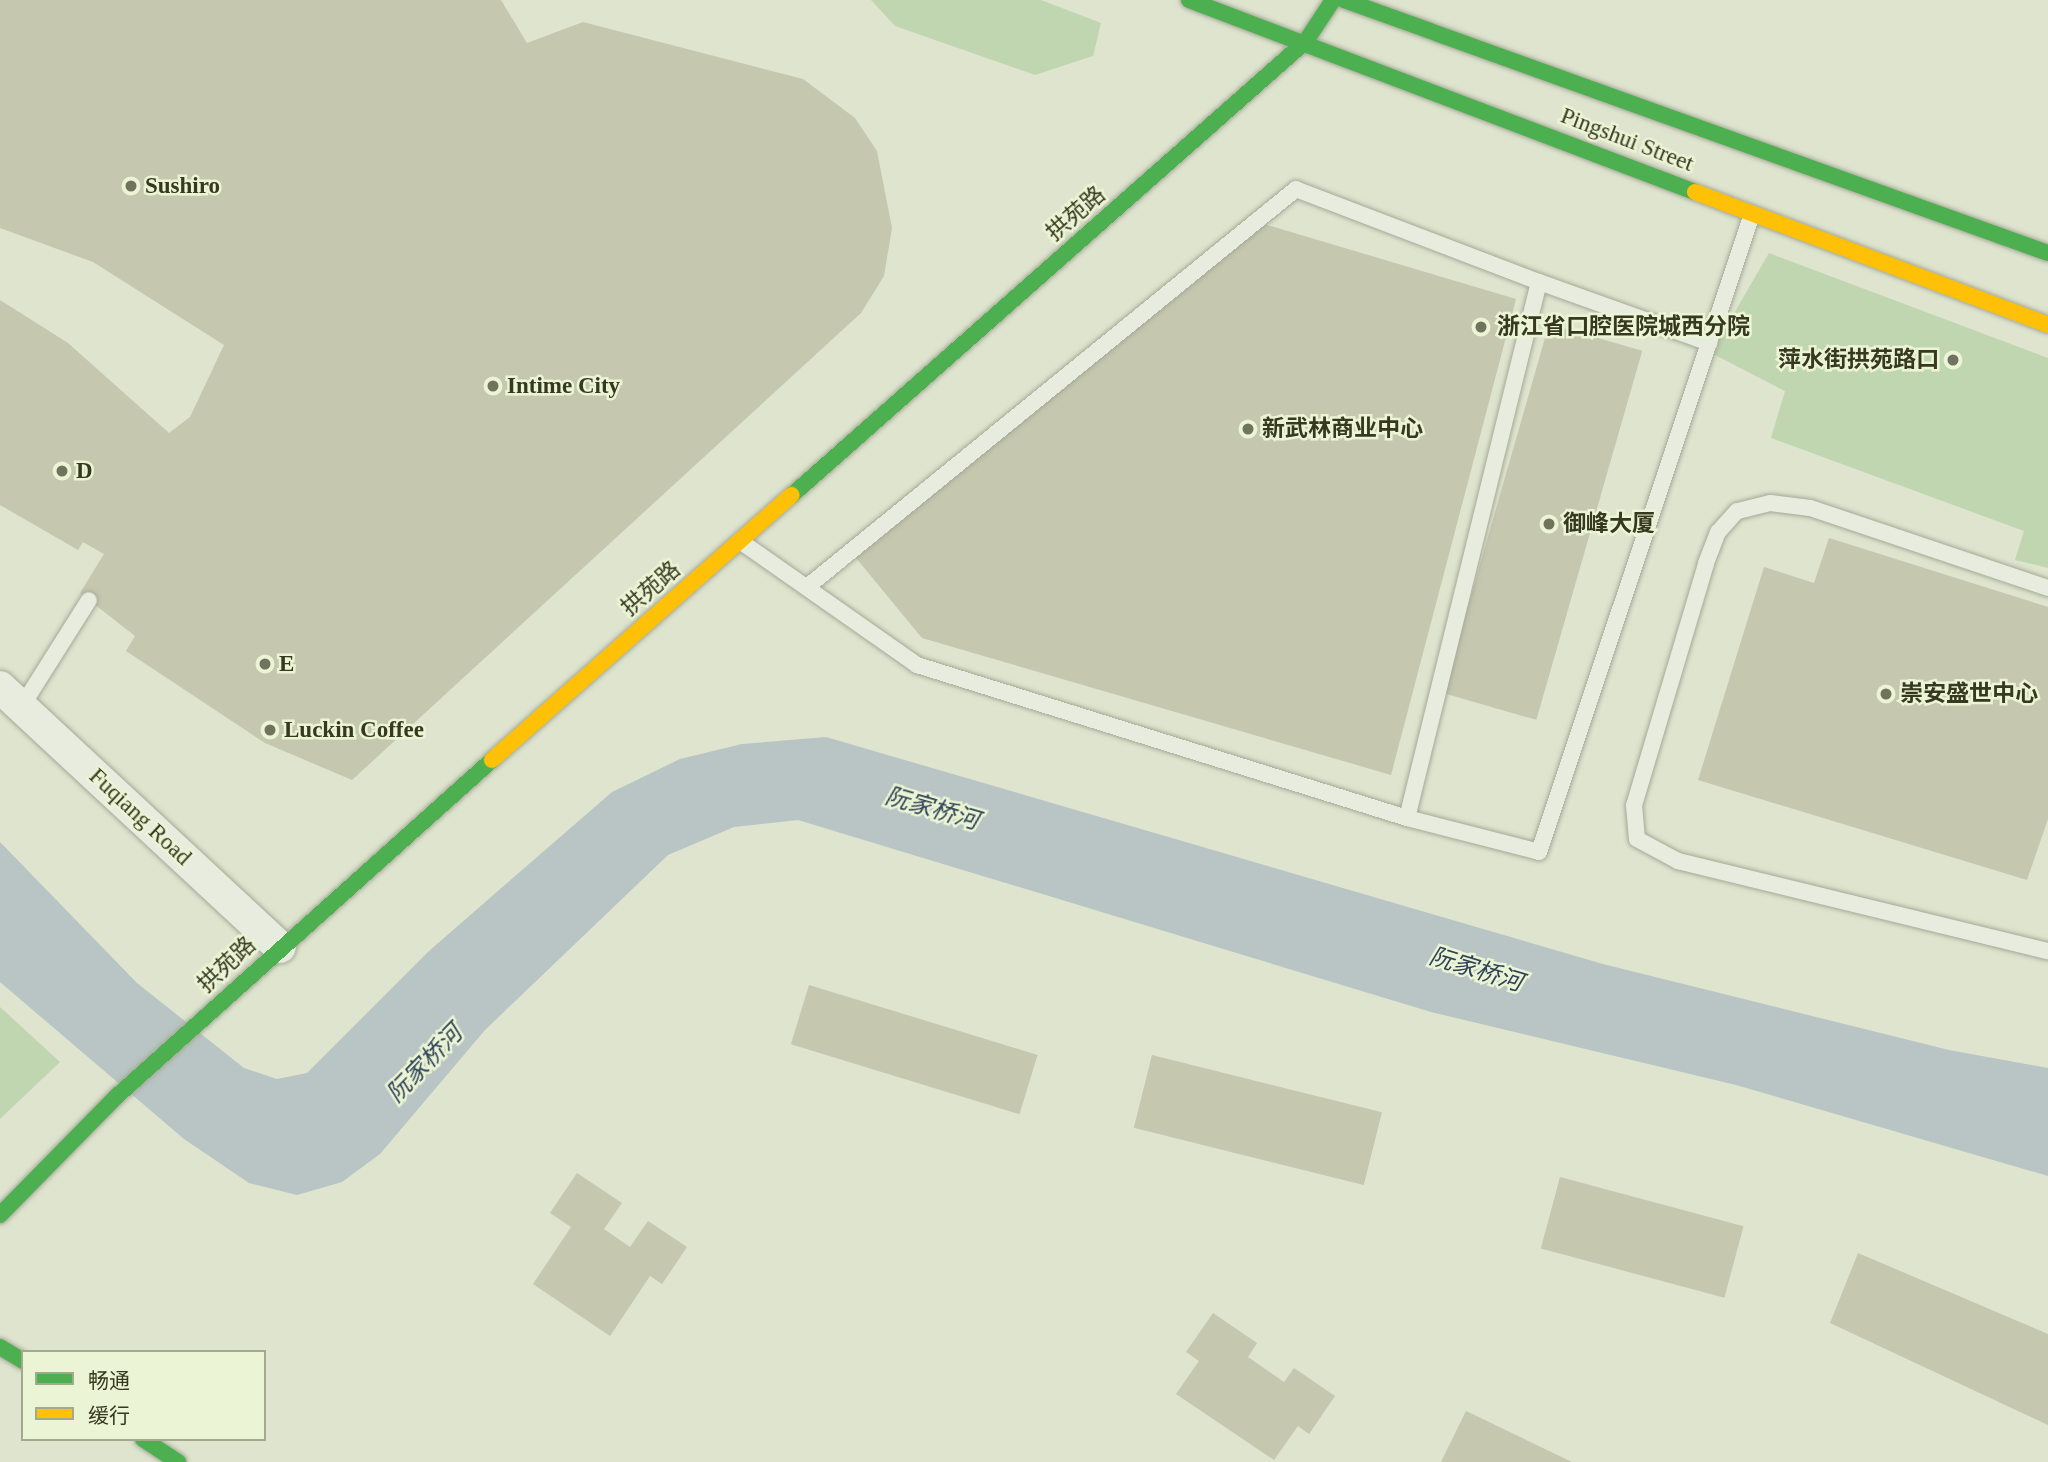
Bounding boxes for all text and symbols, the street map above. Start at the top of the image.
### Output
street label: Pingshui Street [1557,102,1697,178]
place label: Sushiro [145,172,220,200]
marker: Sushiro [123,178,139,194]
street label: 拱苑路 [1041,181,1111,247]
place label: 浙江省口腔医院城西分院 [1497,313,1750,341]
marker: 浙江省口腔医院城西分院 [1471,317,1491,337]
place label: 萍水街拱苑路口 [1778,346,1939,374]
marker: 萍水街拱苑路口 [1945,352,1961,368]
place label: Intime City [507,372,620,400]
marker: Intime City [485,378,501,394]
place label: 新武林商业中心 [1262,415,1423,443]
marker: 新武林商业中心 [1240,421,1256,437]
place label: D [76,457,93,485]
marker: D [54,463,70,479]
place label: 御峰大厦 [1563,510,1655,538]
marker: 御峰大厦 [1541,516,1557,532]
street label: 拱苑路 [616,556,686,622]
place label: E [279,650,294,678]
marker: E [257,656,273,672]
place label: 崇安盛世中心 [1900,680,2038,708]
marker: 崇安盛世中心 [1878,686,1894,702]
place label: Luckin Coffee [284,716,424,744]
marker: Luckin Coffee [262,722,278,738]
street label: Fuqiang Road [83,763,197,871]
water label: 阮家桥河 [882,782,982,836]
street label: 拱苑路 [192,931,262,999]
water label: 阮家桥河 [1426,942,1526,998]
water label: 阮家桥河 [381,1019,469,1109]
legend [21,1350,266,1441]
text: 畅通 [88,1369,130,1393]
text: 缓行 [88,1404,130,1428]

